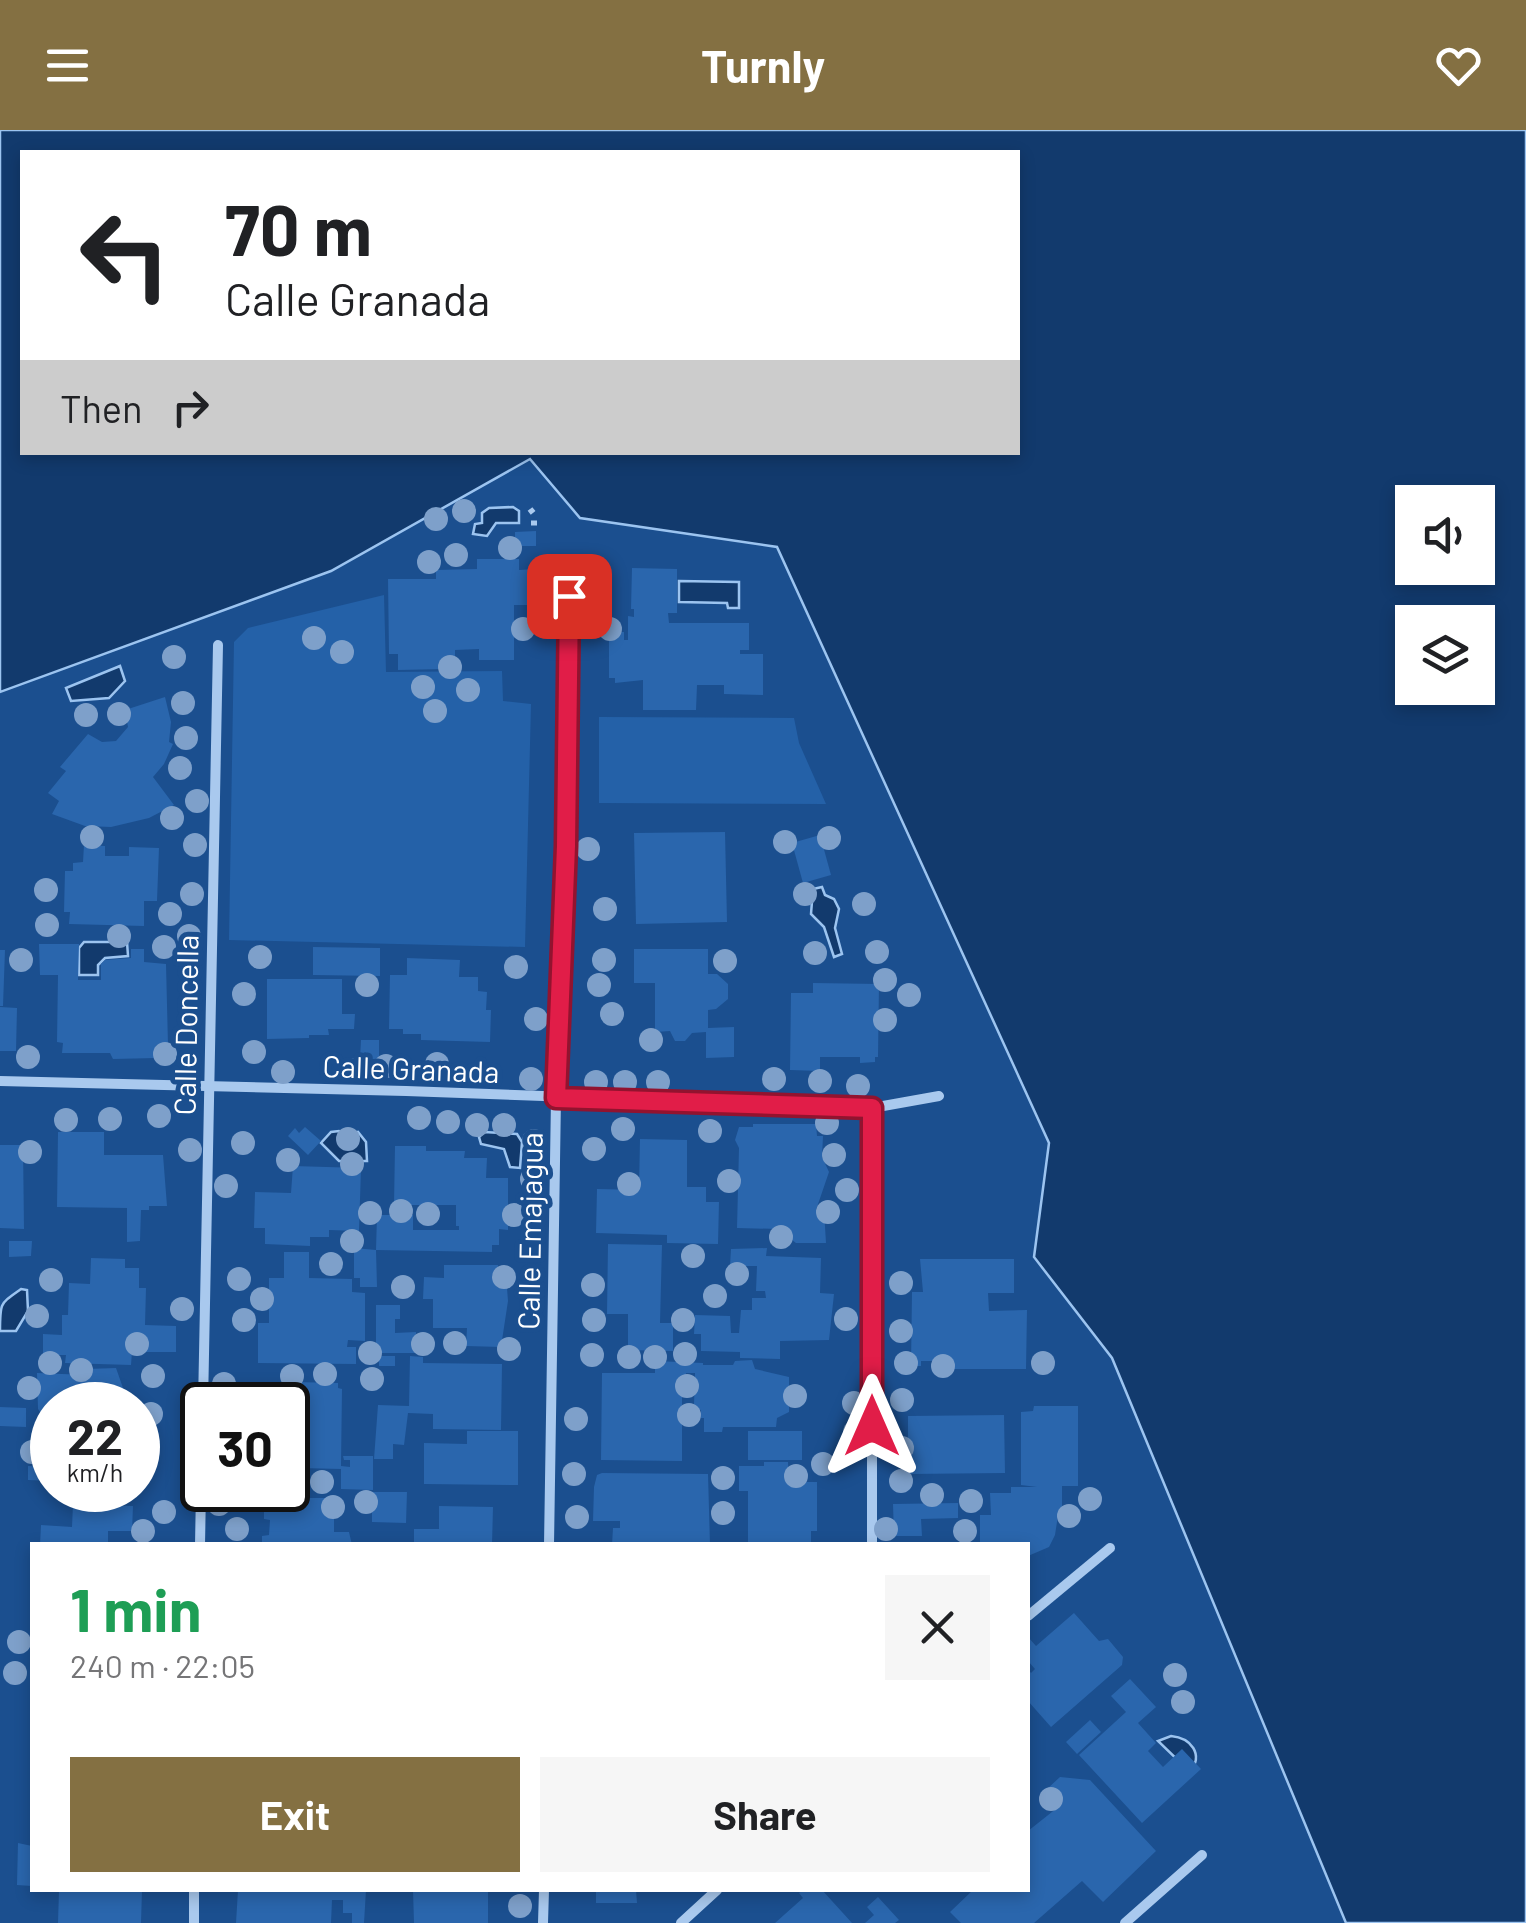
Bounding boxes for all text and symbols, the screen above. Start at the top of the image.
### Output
icon: menu [40,38,95,93]
text: Turnly [701,38,825,92]
icon: heart [1431,38,1486,93]
text: 70 m [225,186,372,270]
icon: left [60,190,190,320]
text: Calle Granada [225,271,490,325]
icon: right [163,380,218,435]
text: Then [60,385,143,431]
map controls [1395,485,1495,705]
button: sound [1395,485,1495,585]
pin [527,554,612,639]
icon: arrive [542,569,597,624]
button: layers [1395,605,1495,705]
street label: Calle Doncella [165,934,205,1116]
street label: Calle Granada [322,1047,500,1089]
street label: Calle Emajagua [509,1132,549,1330]
position arrow [820,1374,924,1478]
speed limit sign: 30 [180,1382,310,1512]
text: 22 [67,1405,123,1465]
text: km/h [67,1457,123,1487]
text: 1 min [70,1572,201,1644]
button: close [885,1575,990,1680]
text: 240 m · 22:05 [70,1646,255,1684]
button: Exit [70,1757,520,1872]
button: Share [540,1757,990,1872]

